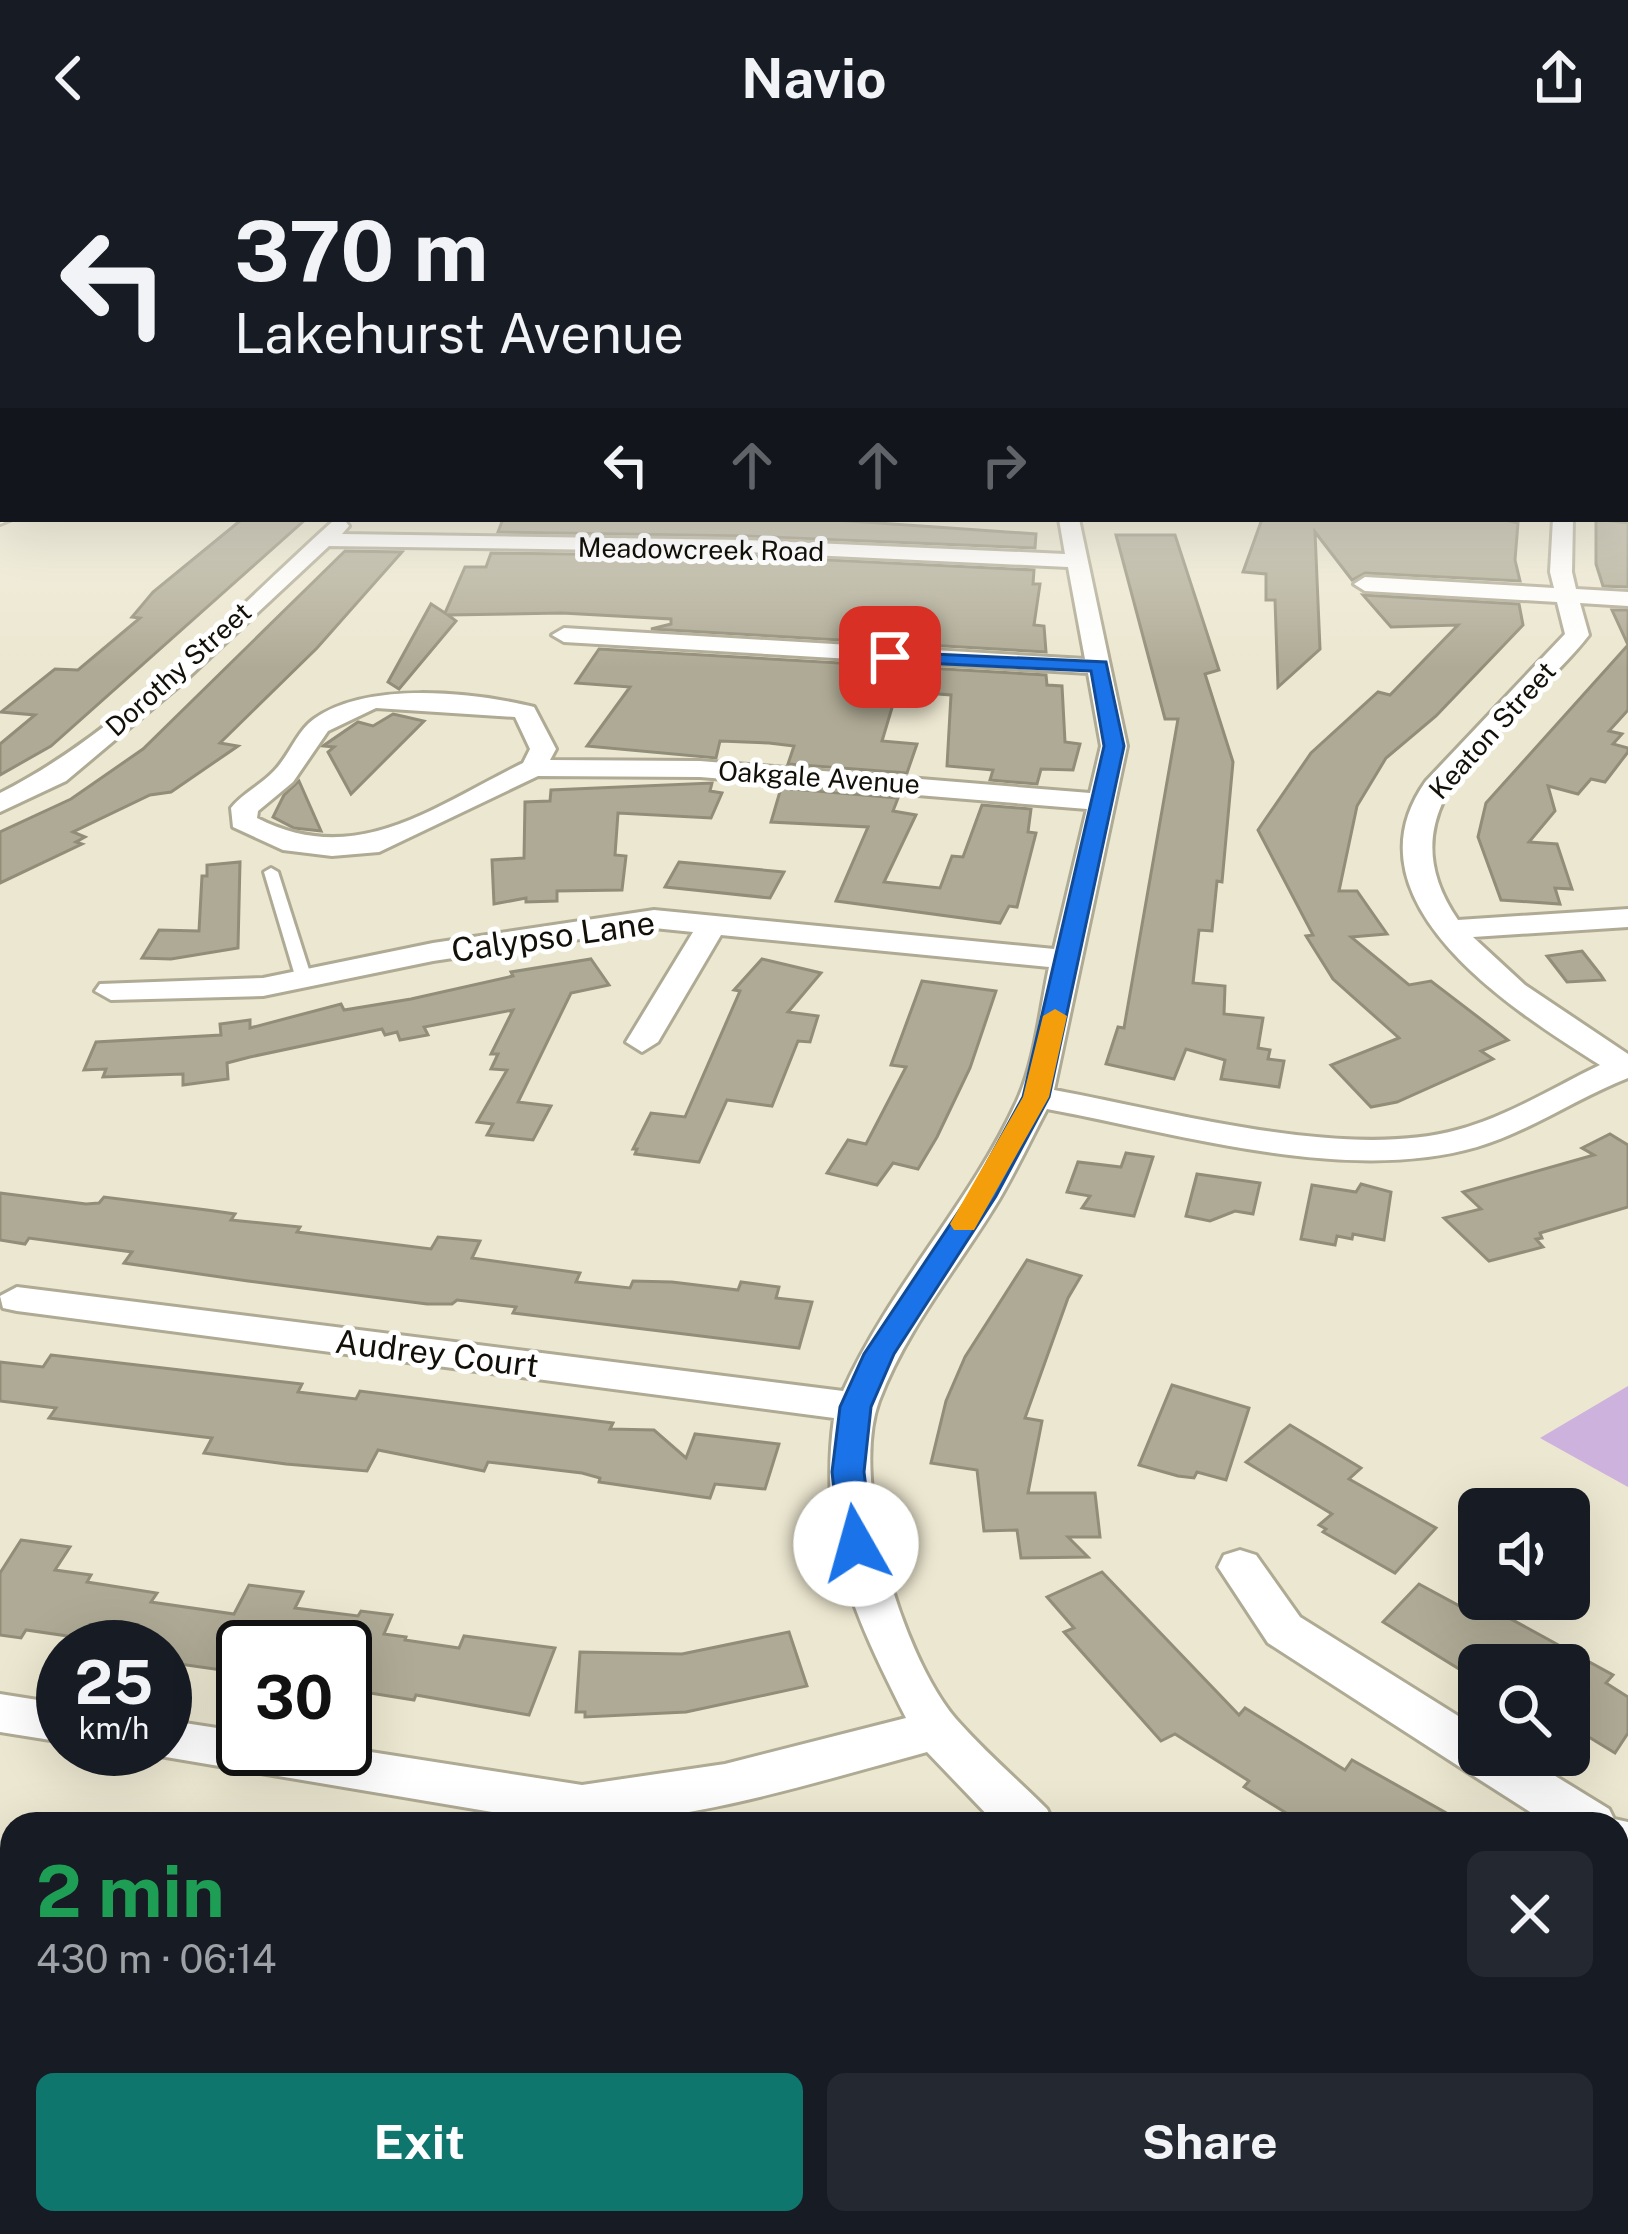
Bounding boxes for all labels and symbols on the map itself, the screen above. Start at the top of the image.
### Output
street label: Meadowcreek Road [577,531,825,567]
street label: Dorothy Street [99,595,257,743]
pin [839,606,941,708]
street label: Keaton Street [1422,655,1562,805]
street label: Oakgale Avenue [717,754,921,800]
street label: Calypso Lane [449,903,657,969]
street label: Audrey Court [333,1322,541,1384]
position arrow [793,1481,919,1607]
speed limit sign: 30 [216,1620,372,1776]

